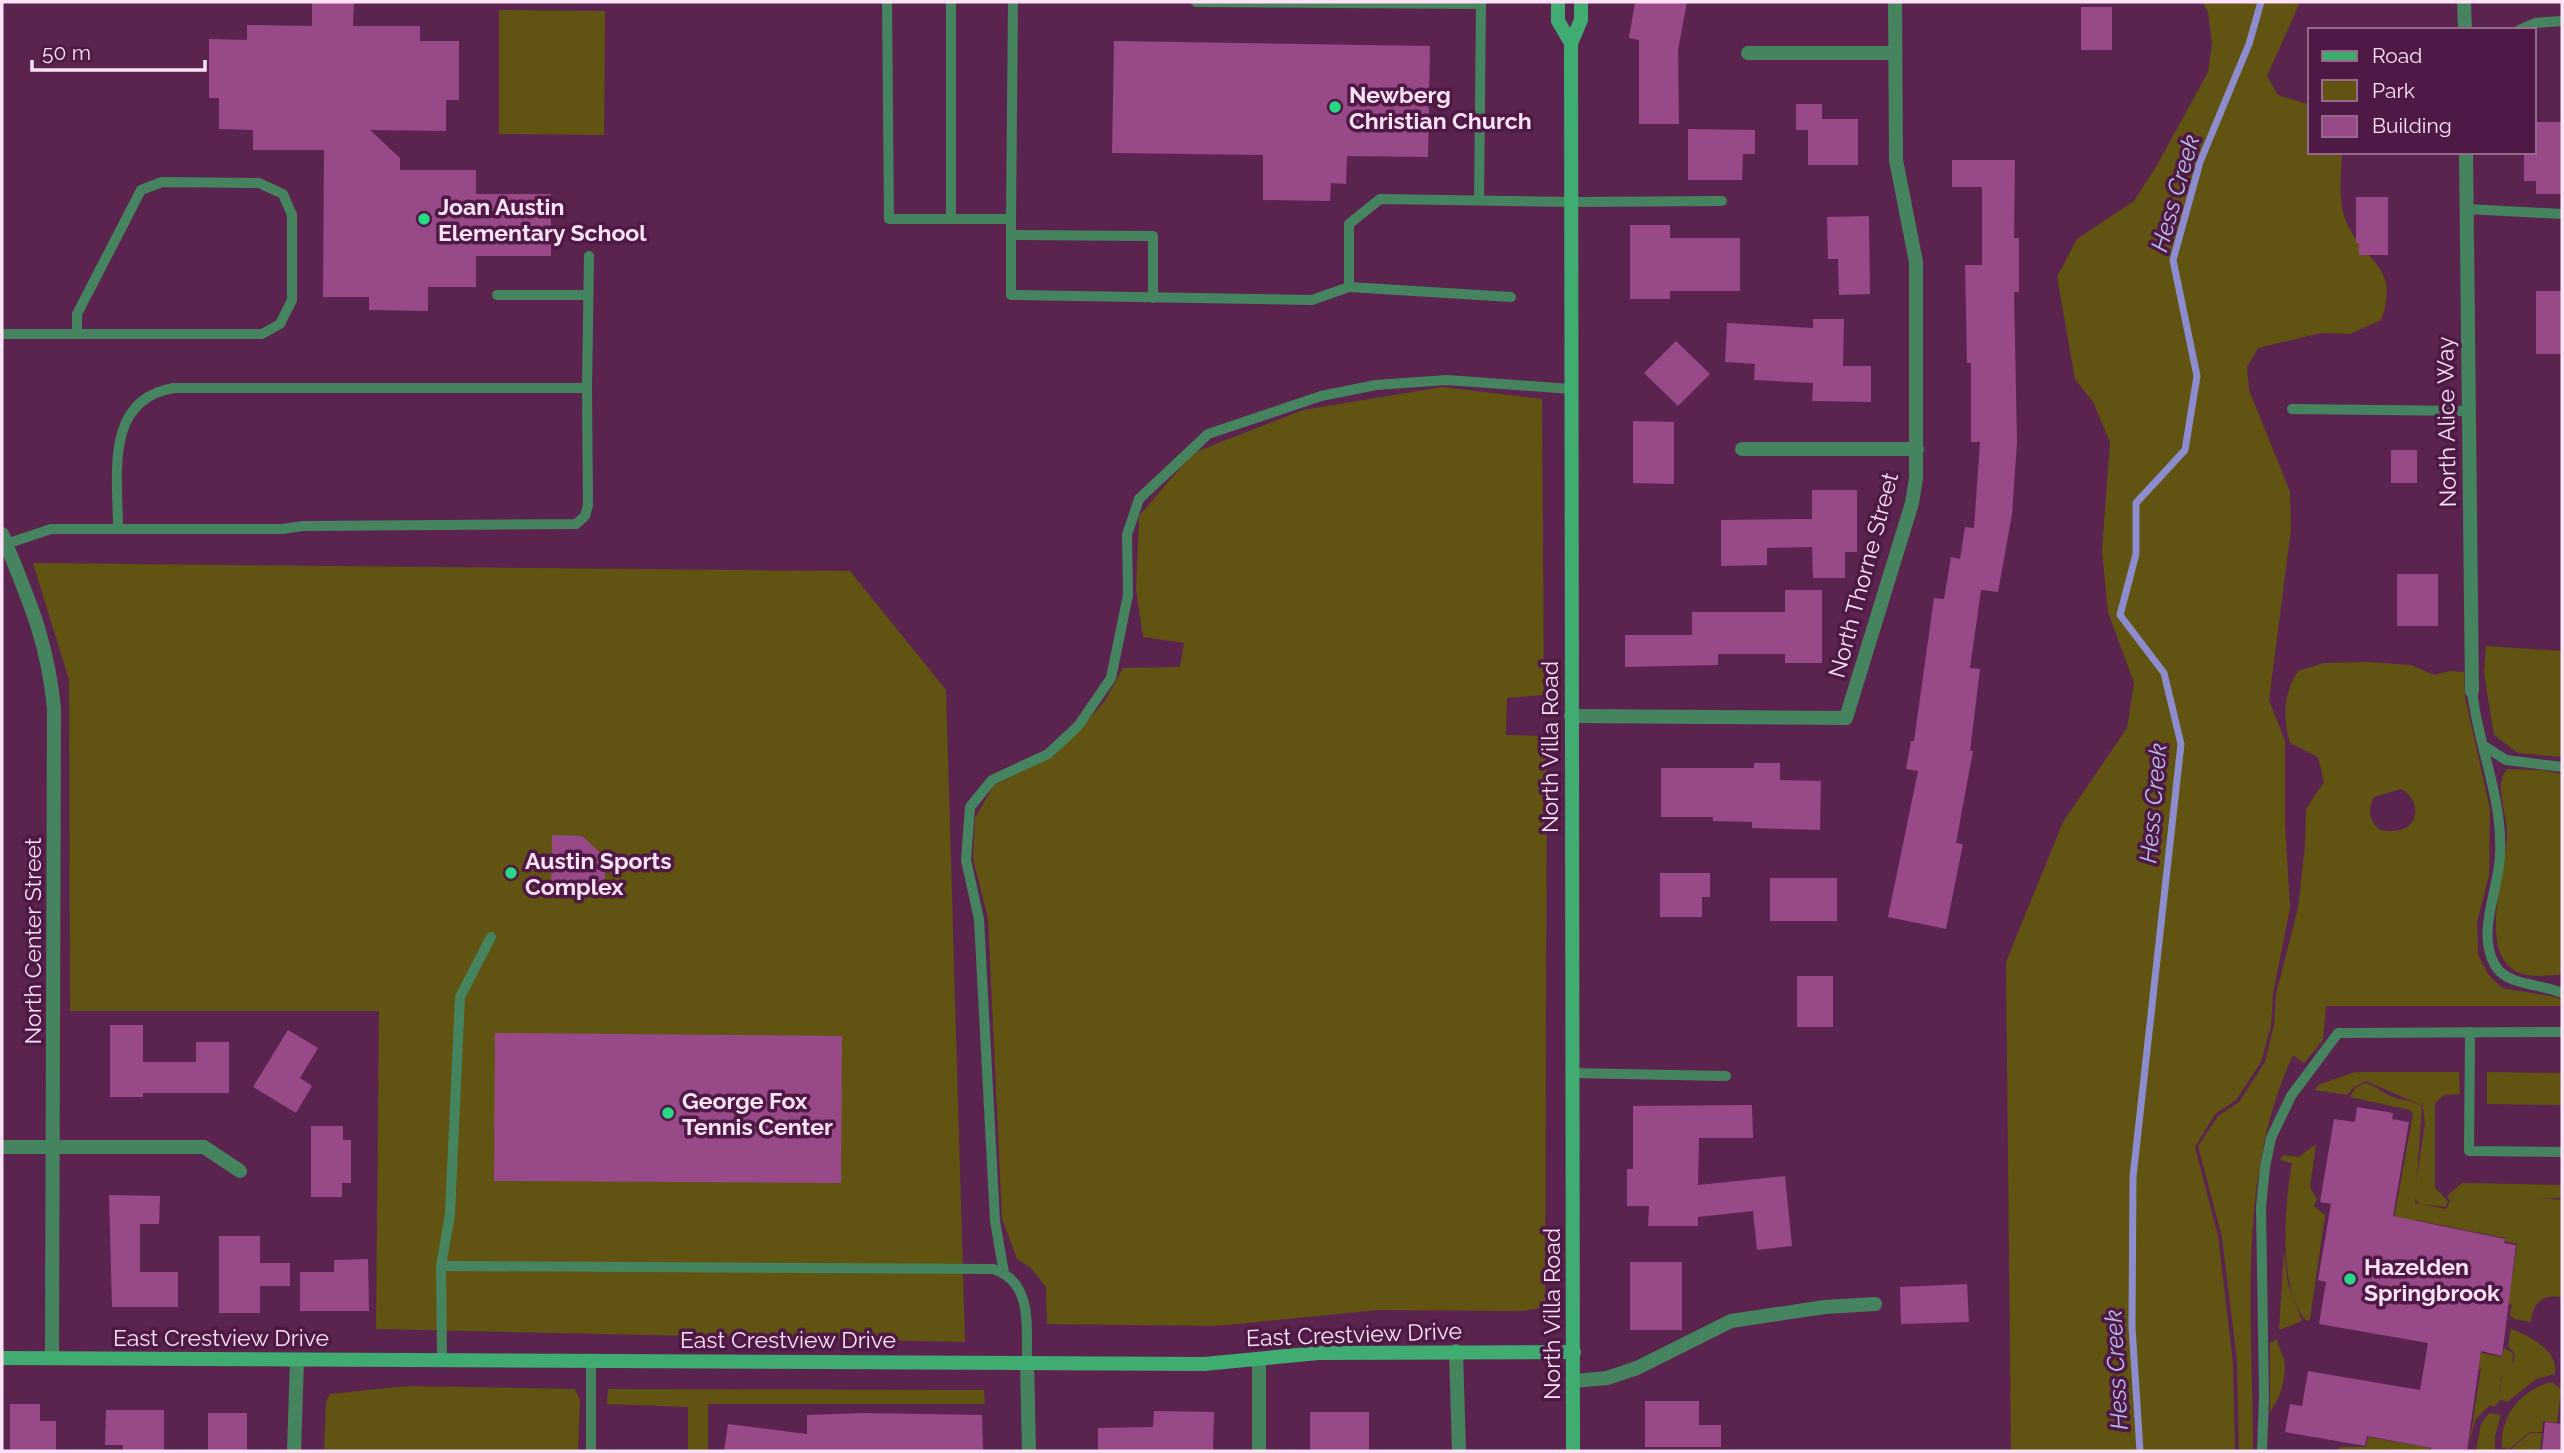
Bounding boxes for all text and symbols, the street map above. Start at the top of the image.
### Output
scale bar [32,28,205,72]
legend [2308,28,2536,154]
text: 50 m [42,40,91,65]
text: Road [2372,43,2422,68]
text: Park [2372,78,2415,103]
place label: Newberg Christian Church [1349,81,1532,134]
marker: Newberg Christian Church [1327,99,1343,115]
text: Building [2372,113,2452,138]
water label: Hess Creek [2144,131,2206,255]
place label: Joan Austin Elementary School [438,193,647,246]
marker: Joan Austin Elementary School [416,211,432,227]
street label: North Alice Way [2431,336,2461,508]
street label: North Thorne Street [1823,469,1903,681]
street label: North Villa Road [1536,661,1563,833]
water label: Hess Creek [2133,742,2173,864]
street label: North Center Street [19,837,46,1045]
place label: Austin Sports Complex [525,847,672,900]
marker: Austin Sports Complex [503,865,519,881]
place label: George Fox Tennis Center [682,1087,833,1140]
marker: George Fox Tennis Center [660,1105,676,1121]
street label: North Villa Road [1538,1228,1565,1400]
place label: Hazelden Springbrook [2364,1253,2500,1306]
marker: Hazelden Springbrook [2342,1271,2358,1287]
water label: Hess Creek [2098,1309,2134,1431]
street label: East Crestview Drive [1245,1317,1463,1351]
street label: East Crestview Drive [113,1324,329,1351]
street label: East Crestview Drive [680,1326,896,1353]

